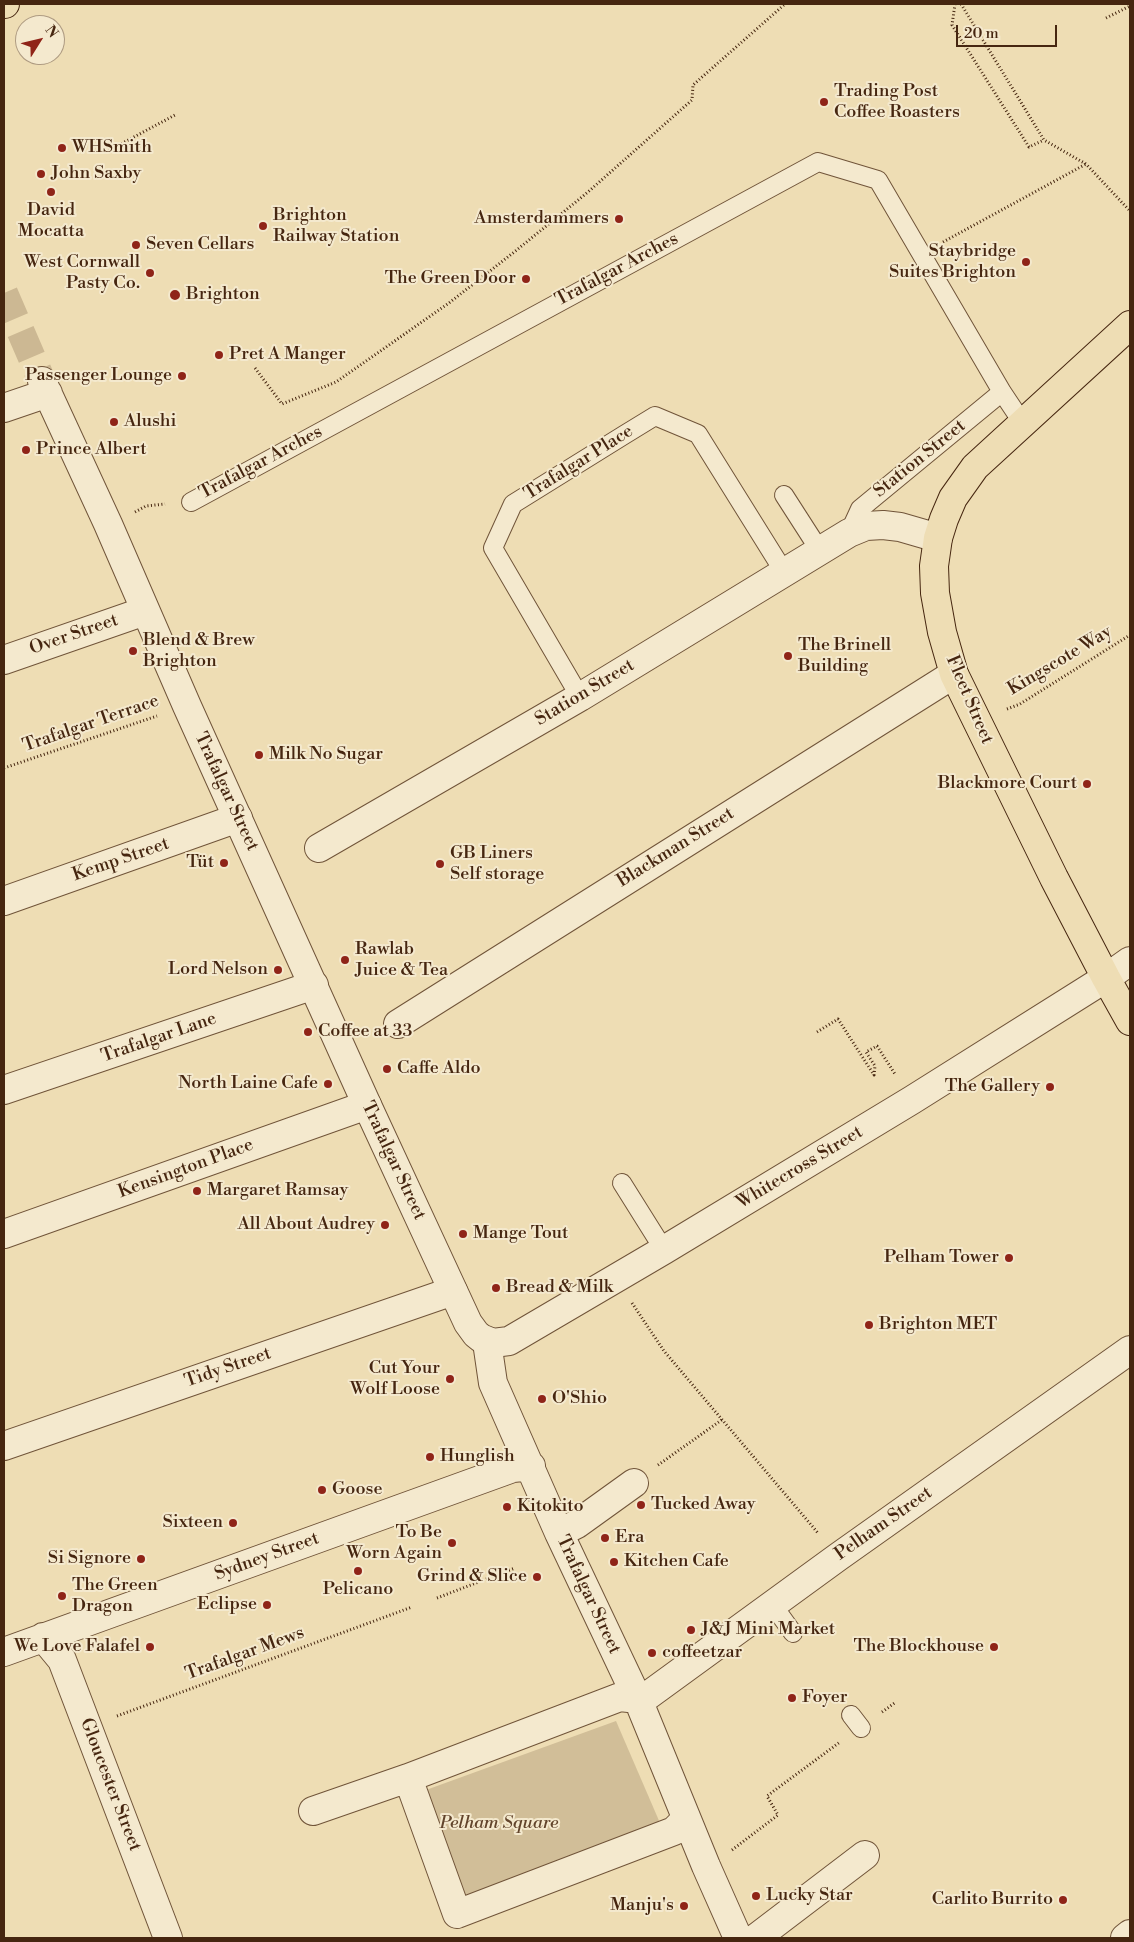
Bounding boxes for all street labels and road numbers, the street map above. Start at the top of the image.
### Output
street label: Trafalgar Arches [552,229,682,311]
street label: Station Street [870,415,970,503]
street label: Trafalgar Place [520,421,638,505]
street label: Trafalgar Arches [196,422,326,504]
street label: Over Street [27,610,121,660]
street label: Kingscote Way [1004,621,1116,701]
street label: Fleet Street [941,652,997,748]
street label: Station Street [531,655,639,731]
street label: Trafalgar Terrace [20,691,162,757]
street label: Trafalgar Street [189,729,263,855]
street label: Blackman Street [614,803,738,893]
street label: Kemp Street [70,833,172,887]
street label: Trafalgar Lane [99,1008,219,1068]
street label: Trafalgar Street [356,1098,430,1224]
street label: Whitecross Street [733,1122,867,1214]
street label: Kensington Place [115,1135,257,1203]
street label: Tidy Street [182,1343,274,1393]
street label: Pelham Street [831,1483,937,1565]
street label: Sydney Street [212,1528,322,1586]
street label: Trafalgar Street [551,1532,625,1658]
street label: Trafalgar Mews [183,1622,307,1686]
street label: Gloucester Street [75,1715,145,1855]

